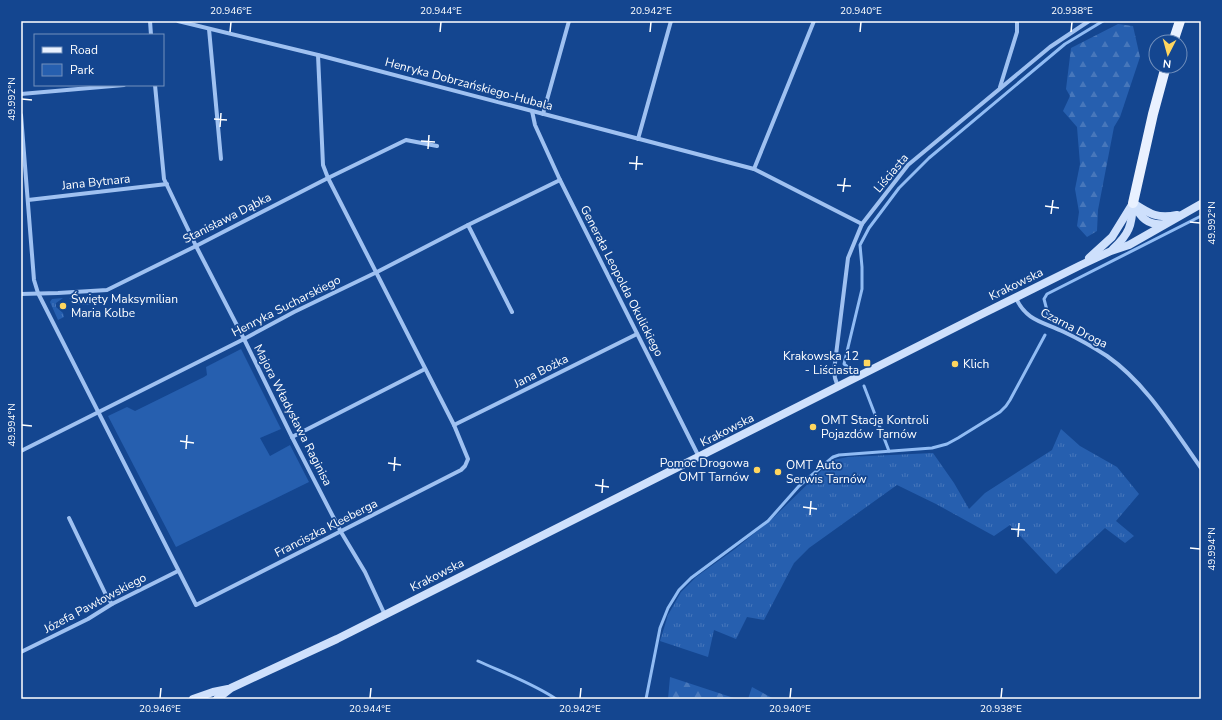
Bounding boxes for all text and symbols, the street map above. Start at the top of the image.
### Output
text: 20.946°E [210,4,252,18]
text: 20.944°E [420,4,462,18]
text: 20.942°E [630,4,672,18]
text: 20.940°E [840,4,882,18]
text: 20.938°E [1051,4,1093,18]
legend [34,34,164,86]
north arrow [1148,34,1188,74]
text: Road [70,42,98,58]
street label: Henryka Dobrzańskiego-Hubala [383,54,555,114]
text: N [1162,56,1172,71]
text: Park [70,62,95,78]
text: 49.992°N [5,77,19,121]
street label: Liściasta [870,150,912,196]
street label: Jana Bytnara [60,170,131,194]
street label: Stanisława Dąbka [180,189,274,247]
text: 49.992°N [1205,201,1219,245]
street label: Generała Leopolda Okulickiego [577,203,667,360]
street label: Krakowska [986,264,1046,304]
street label: Henryka Sucharskiego [229,271,344,340]
place label: Święty Maksymilian Maria Kolbe [71,291,178,321]
marker: Święty Maksymilian Maria Kolbe [58,301,68,311]
street label: Czarna Droga [1038,304,1110,352]
street label: Majora Władysława Raginisa [250,341,336,489]
place label: Krakowska 12 - Liściasta [783,348,859,378]
street label: Jana Bożka [510,350,571,392]
place label: Klich [963,356,989,372]
marker: Krakowska 12 - Liściasta [862,358,872,368]
marker: Klich [950,359,960,369]
text: 49.994°N [5,403,19,447]
street label: Krakowska [697,410,757,450]
place label: OMT Stacja Kontroli Pojazdów Tarnów [821,412,929,442]
marker: OMT Stacja Kontroli Pojazdów Tarnów [808,422,818,432]
place label: Pomoc Drogowa OMT Tarnów [660,455,749,485]
place label: OMT Auto Serwis Tarnów [786,457,867,487]
marker: Pomoc Drogowa OMT Tarnów [752,465,762,475]
marker: OMT Auto Serwis Tarnów [773,467,783,477]
street label: Franciszka Kleeberga [272,495,380,561]
text: 49.994°N [1205,527,1219,571]
street label: Krakowska [407,555,467,595]
street label: Józefa Pawłowskiego [40,569,149,637]
text: 20.946°E [139,702,181,716]
text: 20.944°E [349,702,391,716]
text: 20.942°E [559,702,601,716]
text: 20.940°E [769,702,811,716]
text: 20.938°E [980,702,1022,716]

